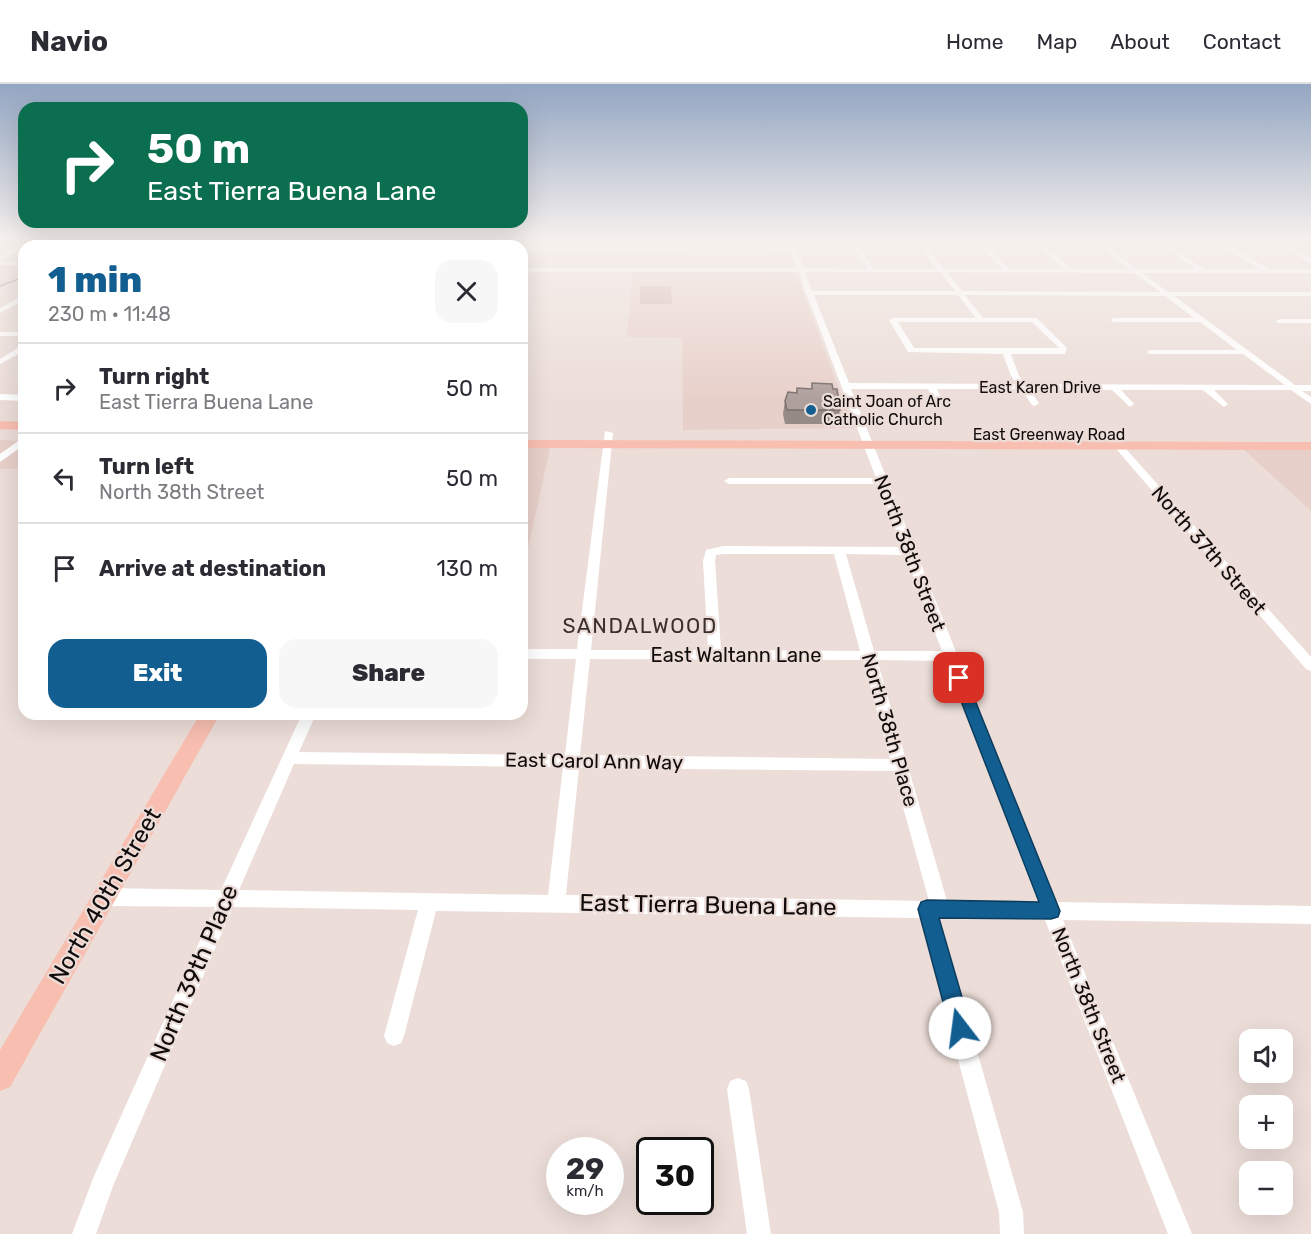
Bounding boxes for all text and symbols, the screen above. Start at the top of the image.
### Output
text: Navio [30,25,108,58]
text: Home [946,29,1003,54]
text: Map [1036,29,1077,54]
text: About [1110,29,1170,54]
text: Contact [1203,29,1281,54]
text: 50 m [147,124,250,174]
icon: right [48,126,126,204]
text: East Tierra Buena Lane [147,175,436,207]
text: 1 min [48,258,142,301]
button: close [435,260,498,323]
text: 230 m · 11:48 [48,302,171,326]
text: Turn right [99,363,209,390]
icon: right [48,372,81,405]
text: 50 m [446,375,498,402]
street label: East Karen Drive [979,378,1101,397]
text: East Tierra Buena Lane [99,390,313,414]
place label: Saint Joan of Arc Catholic Church [823,392,951,429]
marker: Saint Joan of Arc Catholic Church [804,403,818,417]
street label: East Greenway Road [973,425,1125,444]
text: Turn left [99,453,194,480]
icon: left [48,462,81,495]
text: 50 m [446,465,498,492]
street label: North 38th Street [869,472,951,635]
text: North 38th Street [99,480,264,504]
street label: North 37th Street [1147,481,1272,619]
icon: arrive [48,552,81,585]
text: Arrive at destination [99,555,326,582]
text: 130 m [436,555,498,582]
district label: SANDALWOOD [562,613,718,638]
button: Exit [48,639,267,708]
button: Share [279,639,498,708]
street label: East Waltann Lane [651,643,821,667]
street label: North 38th Place [857,651,923,809]
pin [933,652,984,703]
icon: arrive [942,661,975,694]
street label: East Carol Ann Way [505,747,683,775]
street label: North 40th Street [43,803,167,989]
street label: North 39th Place [144,880,244,1066]
street label: East Tierra Buena Lane [579,889,837,921]
street label: North 38th Street [1047,924,1131,1086]
position arrow [928,996,992,1060]
map controls [1239,1029,1293,1215]
button: sound [1239,1029,1293,1083]
button: + [1239,1095,1293,1149]
speed limit sign: 30 [636,1137,714,1215]
text: 29 [566,1151,604,1187]
button: − [1239,1161,1293,1215]
text: km/h [566,1182,604,1200]

